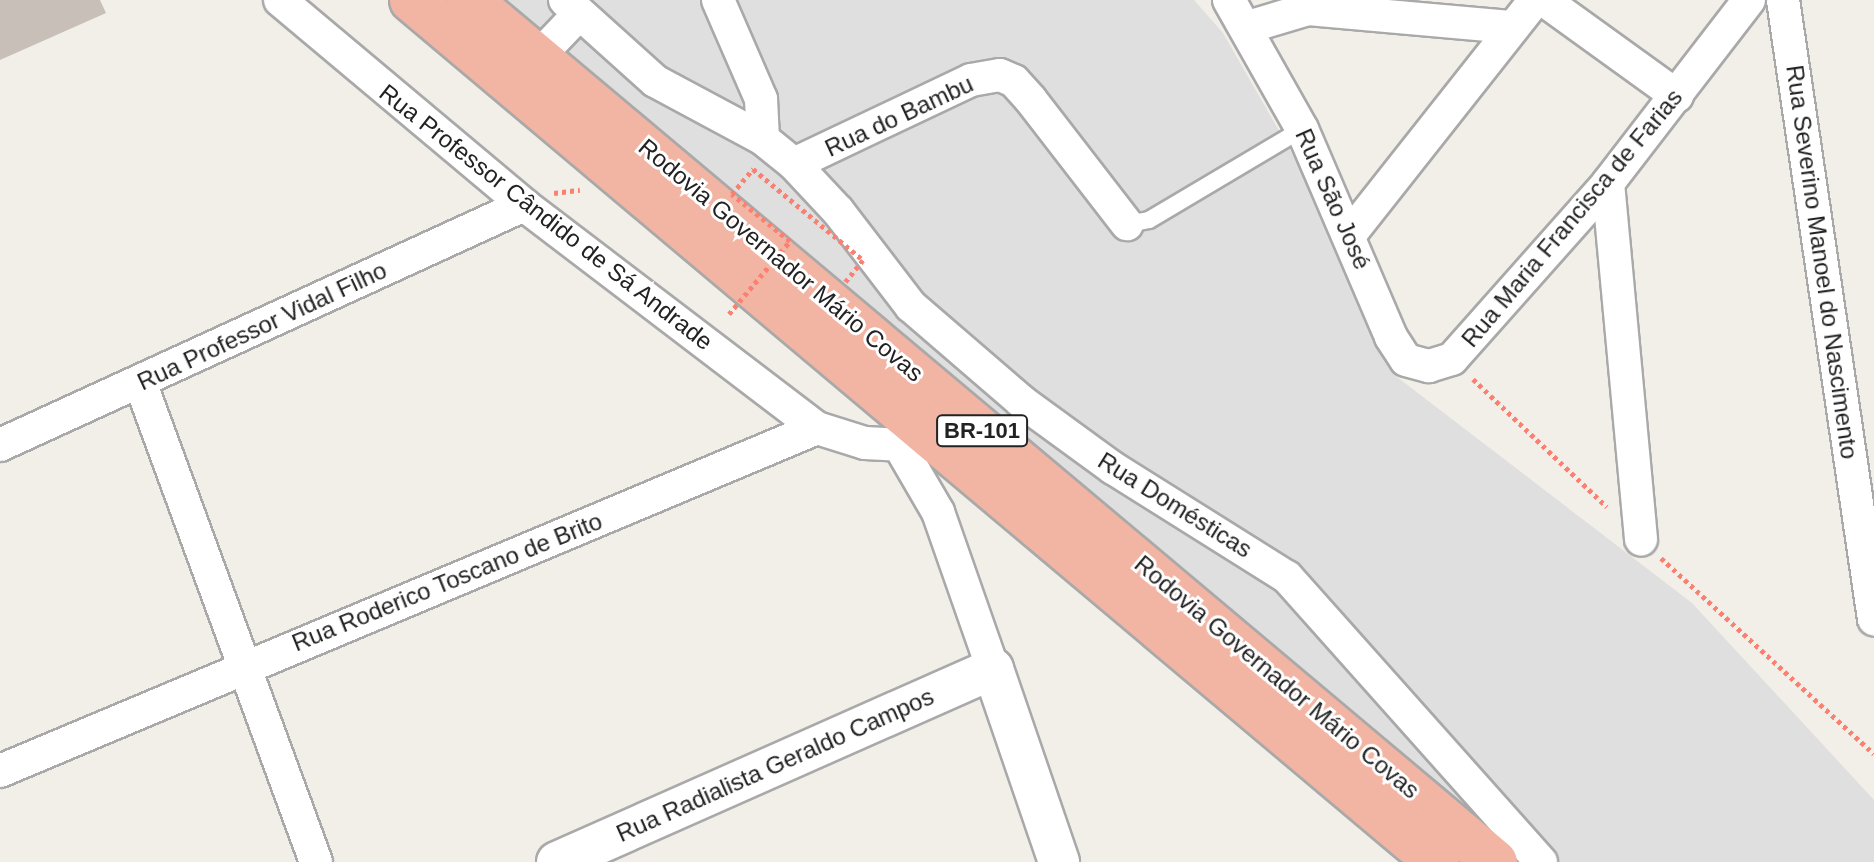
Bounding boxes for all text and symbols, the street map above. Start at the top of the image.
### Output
street label: Rua Severino Manoel do Nascimento [1780,63,1864,461]
street label: Rua do Bambu [820,69,978,163]
street label: Rua Professor Cândido de Sá Andrade [373,78,719,356]
street label: Rua Maria Francisca de Farias [1456,83,1688,353]
street label: Rua São José [1289,124,1377,274]
street label: Rodovia Governador Mário Covas [633,132,929,388]
street label: Rua Professor Vidal Filho [133,256,391,396]
road number: BR-101 [936,413,1028,449]
street label: Rua Domésticas [1093,446,1257,564]
street label: Rua Roderico Toscano de Brito [288,506,606,658]
street label: Rodovia Governador Mário Covas [1129,549,1425,805]
street label: Rua Radialista Geraldo Campos [612,682,938,848]

